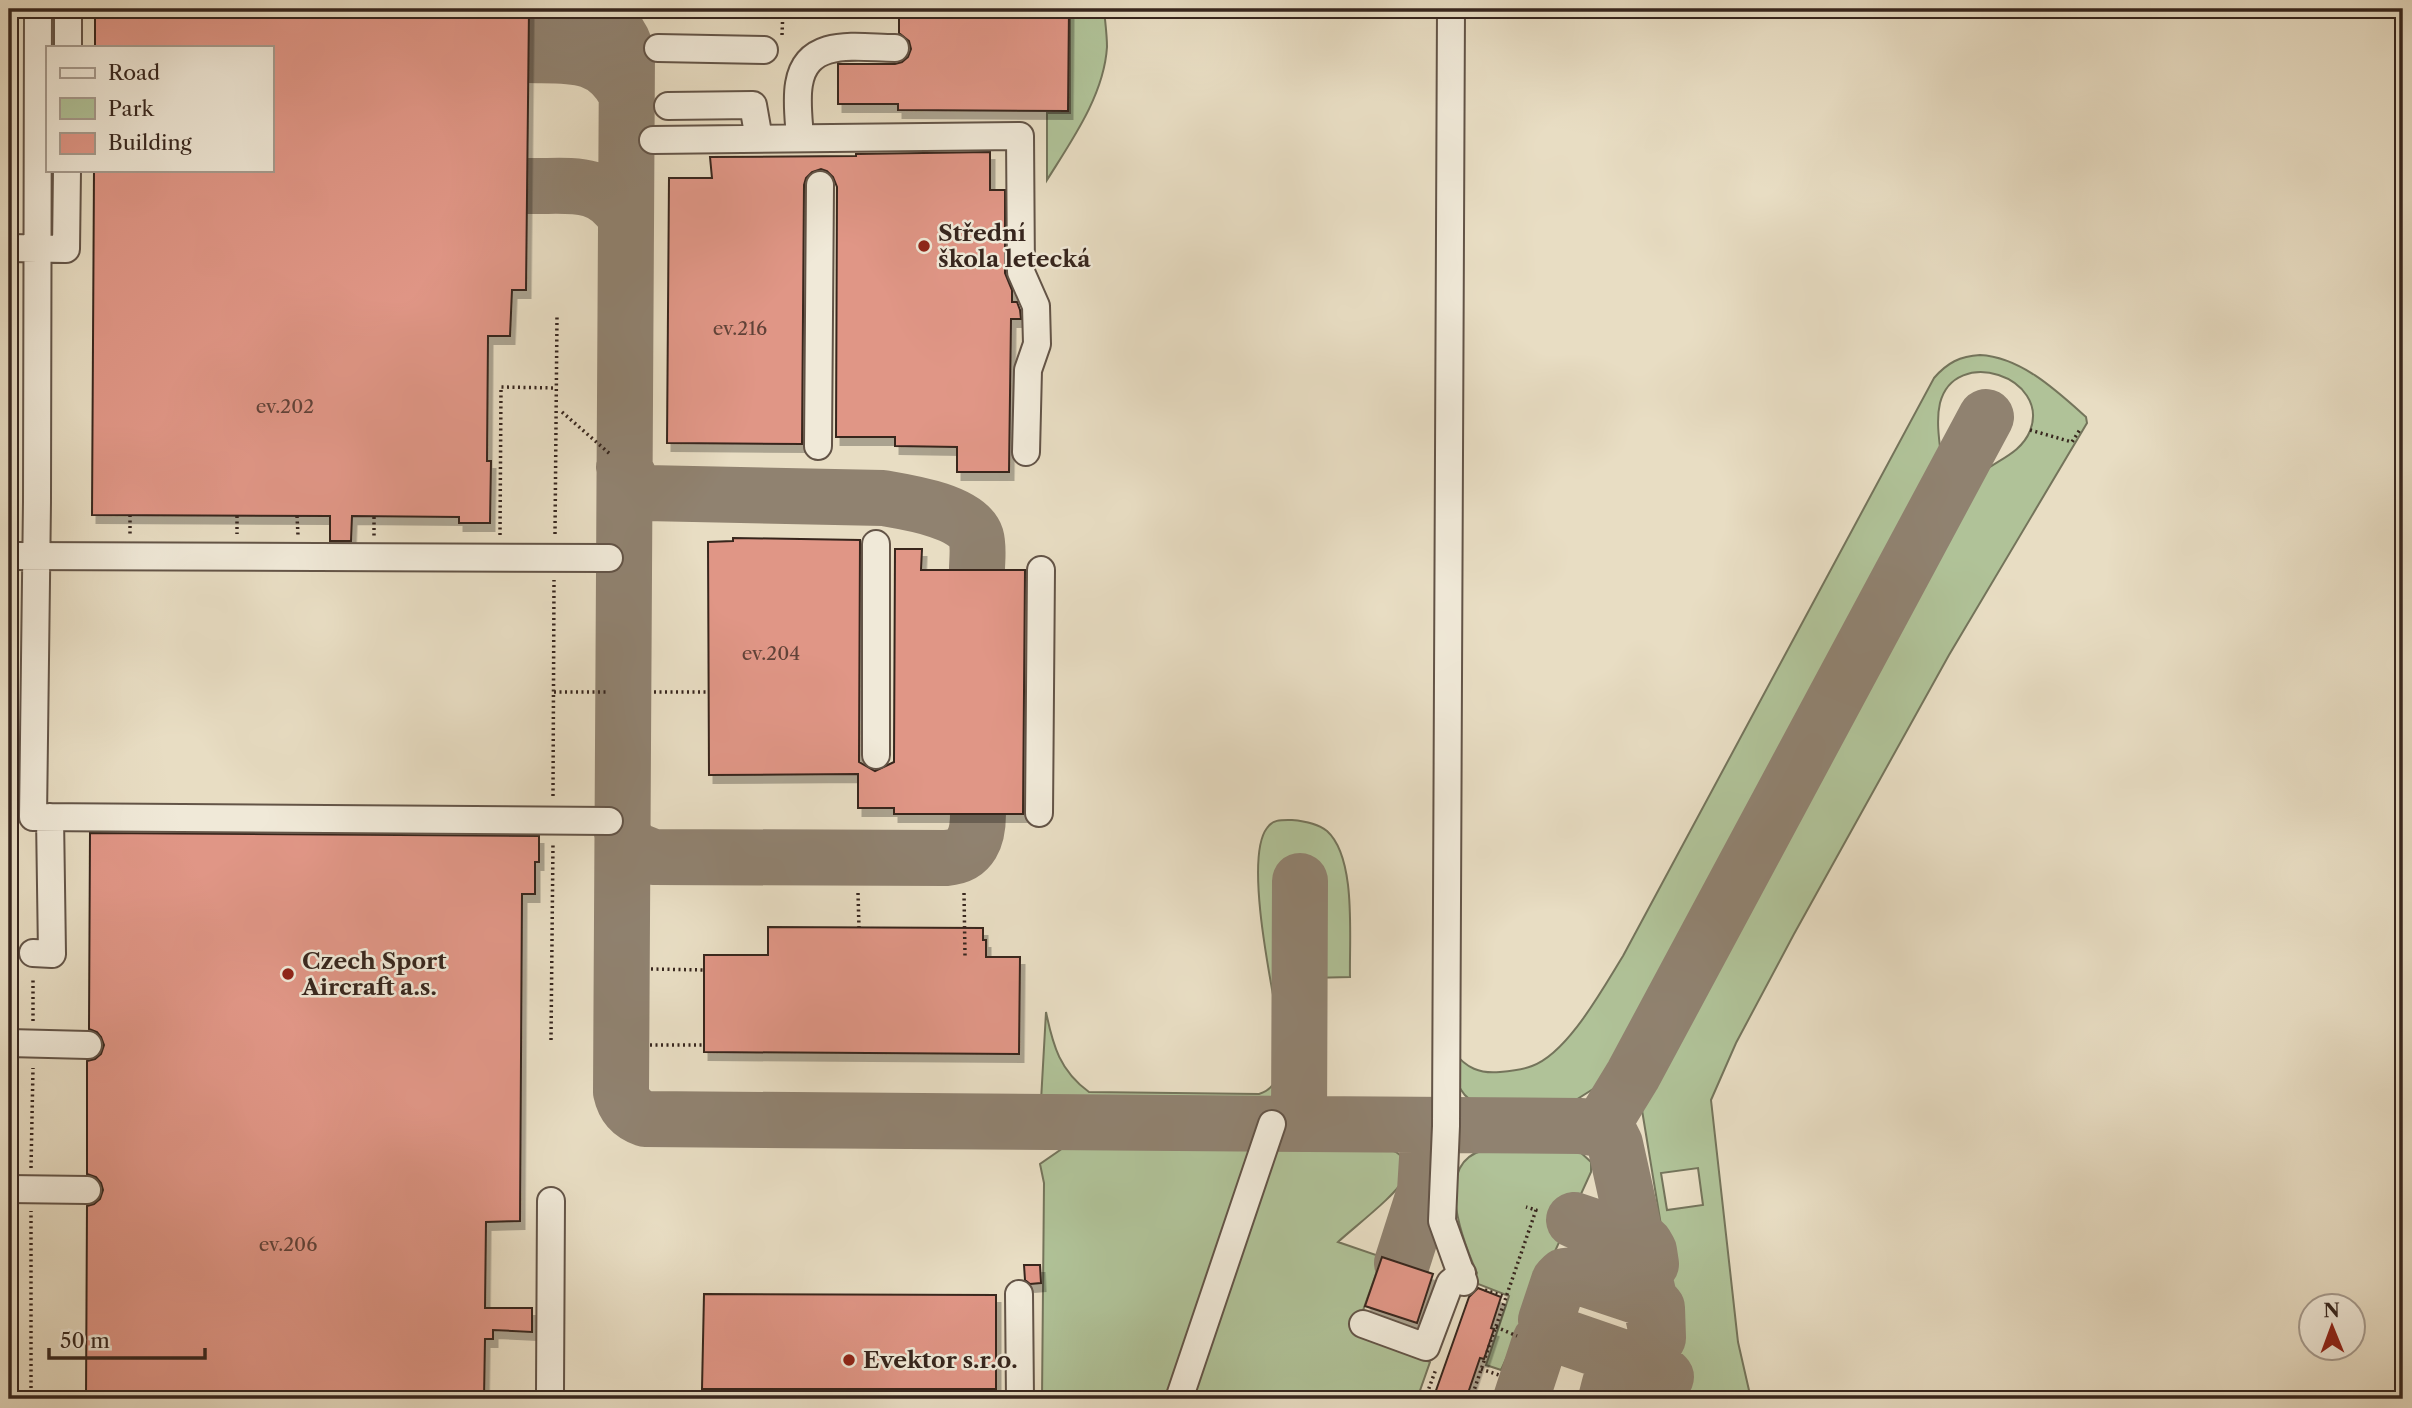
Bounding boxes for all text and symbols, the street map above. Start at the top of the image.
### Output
legend [46,46,273,172]
text: Road [108,60,160,85]
text: Park [108,96,154,121]
text: Building [108,130,193,155]
place label: Střední škola letecká [938,219,1091,273]
marker: Střední škola letecká [916,238,932,254]
house number: ev.216 [713,317,767,340]
house number: ev.202 [256,395,314,418]
house number: ev.204 [742,642,800,665]
place label: Czech Sport Aircraft a.s. [301,947,447,1001]
marker: Czech Sport Aircraft a.s. [280,966,296,982]
house number: ev.206 [259,1233,317,1256]
north arrow [2296,1292,2366,1362]
text: N [2323,1299,2340,1322]
scale bar [49,1317,205,1361]
text: 50 m [60,1328,110,1353]
place label: Evektor s.r.o. [863,1346,1018,1374]
marker: Evektor s.r.o. [841,1352,857,1368]

